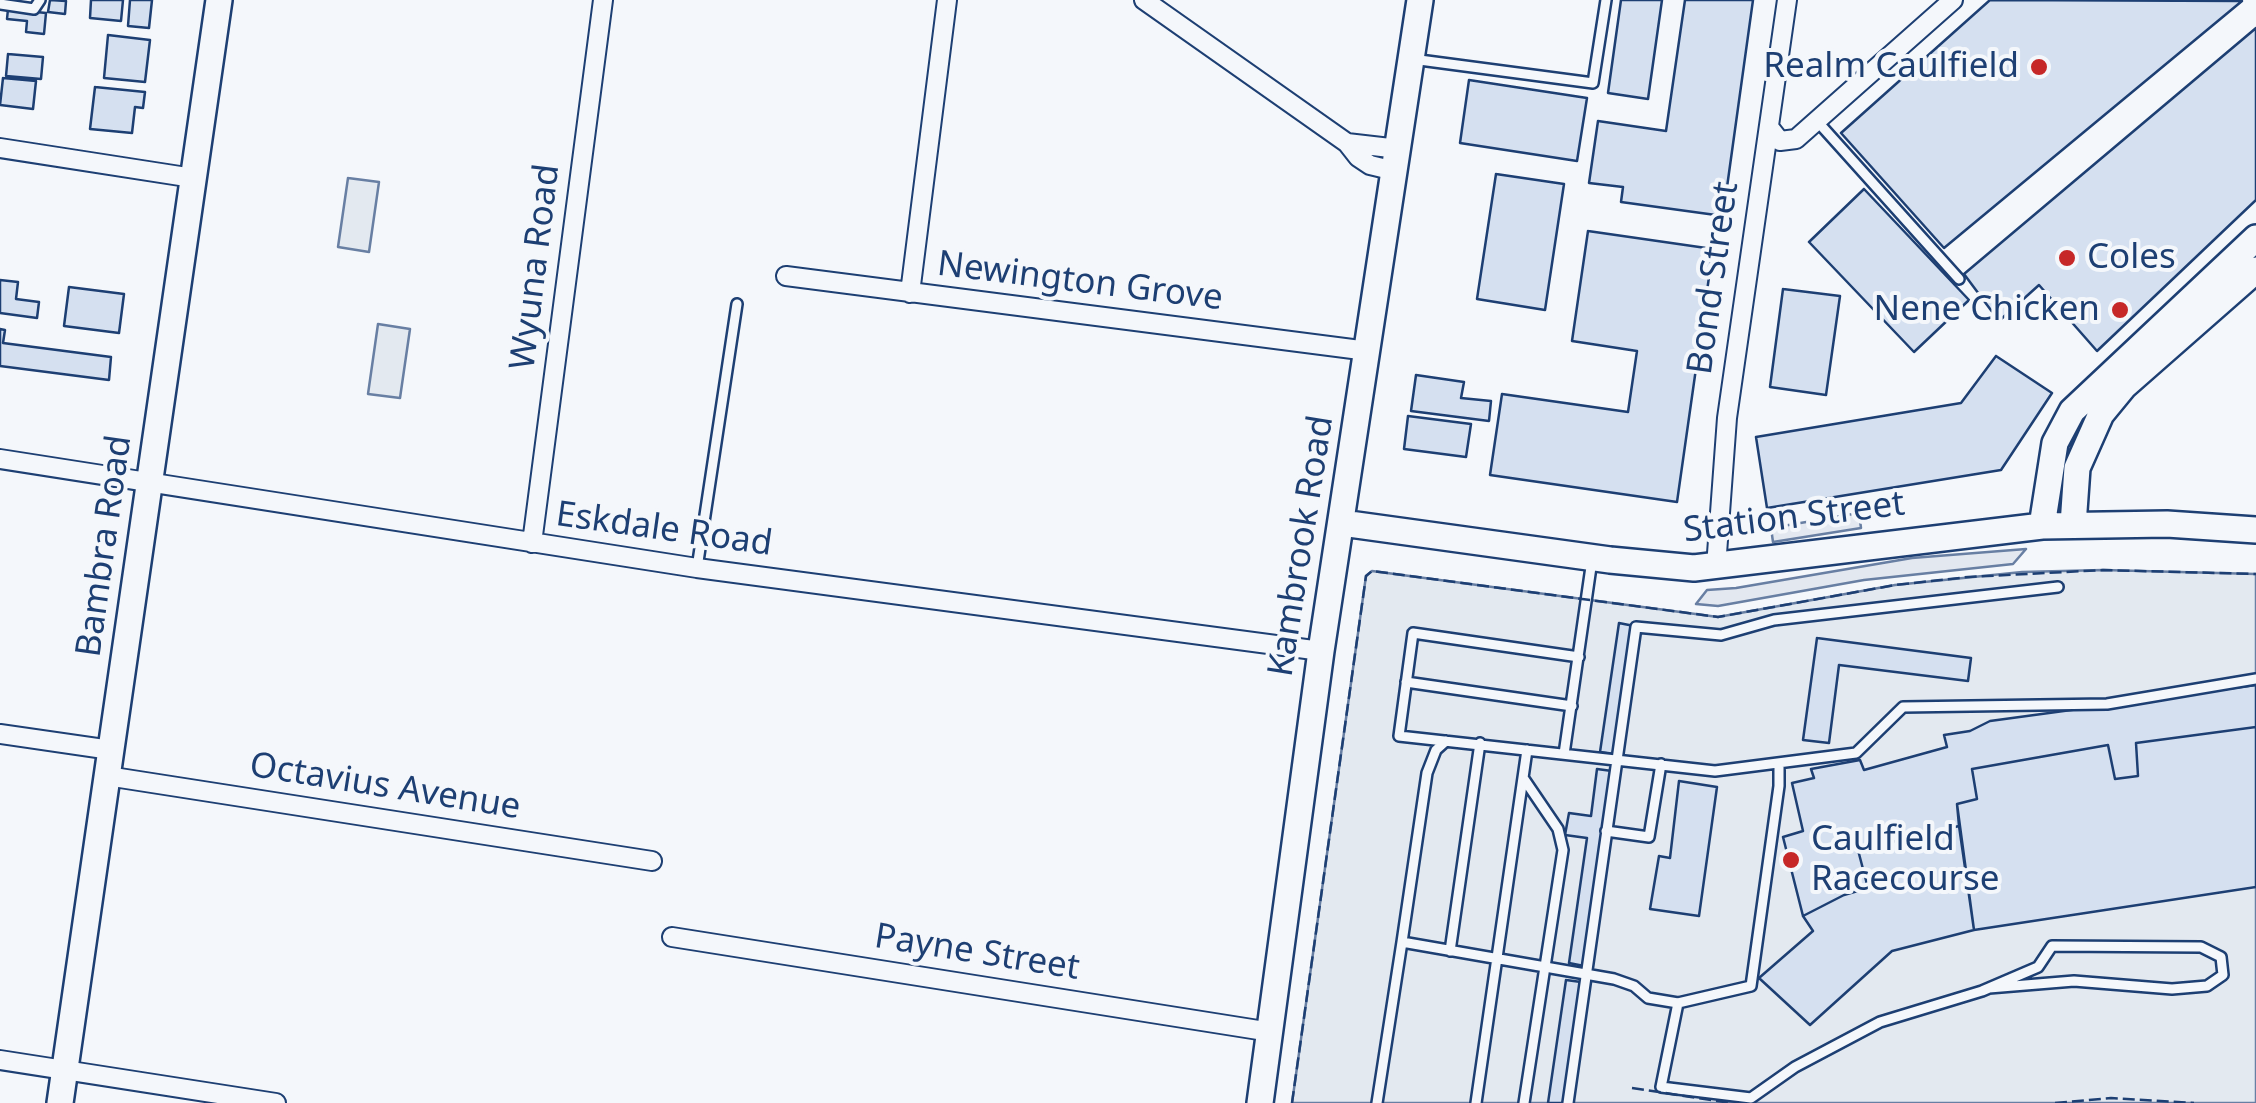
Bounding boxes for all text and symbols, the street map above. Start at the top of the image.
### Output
place label: Realm Caulfield [1763,46,2019,88]
marker: Realm Caulfield [2028,56,2050,78]
street label: Wyuna Road [503,162,569,372]
street label: Bond Street [1680,179,1748,377]
place label: Coles [2087,237,2176,279]
street label: Newington Grove [935,244,1225,320]
marker: Coles [2056,247,2078,269]
place label: Nene Chicken [1874,289,2100,331]
marker: Nene Chicken [2109,299,2131,321]
street label: Kambrook Road [1261,413,1343,679]
street label: Bambra Road [69,433,141,659]
street label: Station Street [1681,484,1907,552]
street label: Eskdale Road [553,494,775,566]
street label: Octavius Avenue [247,745,523,829]
place label: Caulfield Racecourse [1811,819,2000,901]
marker: Caulfield Racecourse [1780,849,1802,871]
street label: Payne Street [872,916,1082,990]

